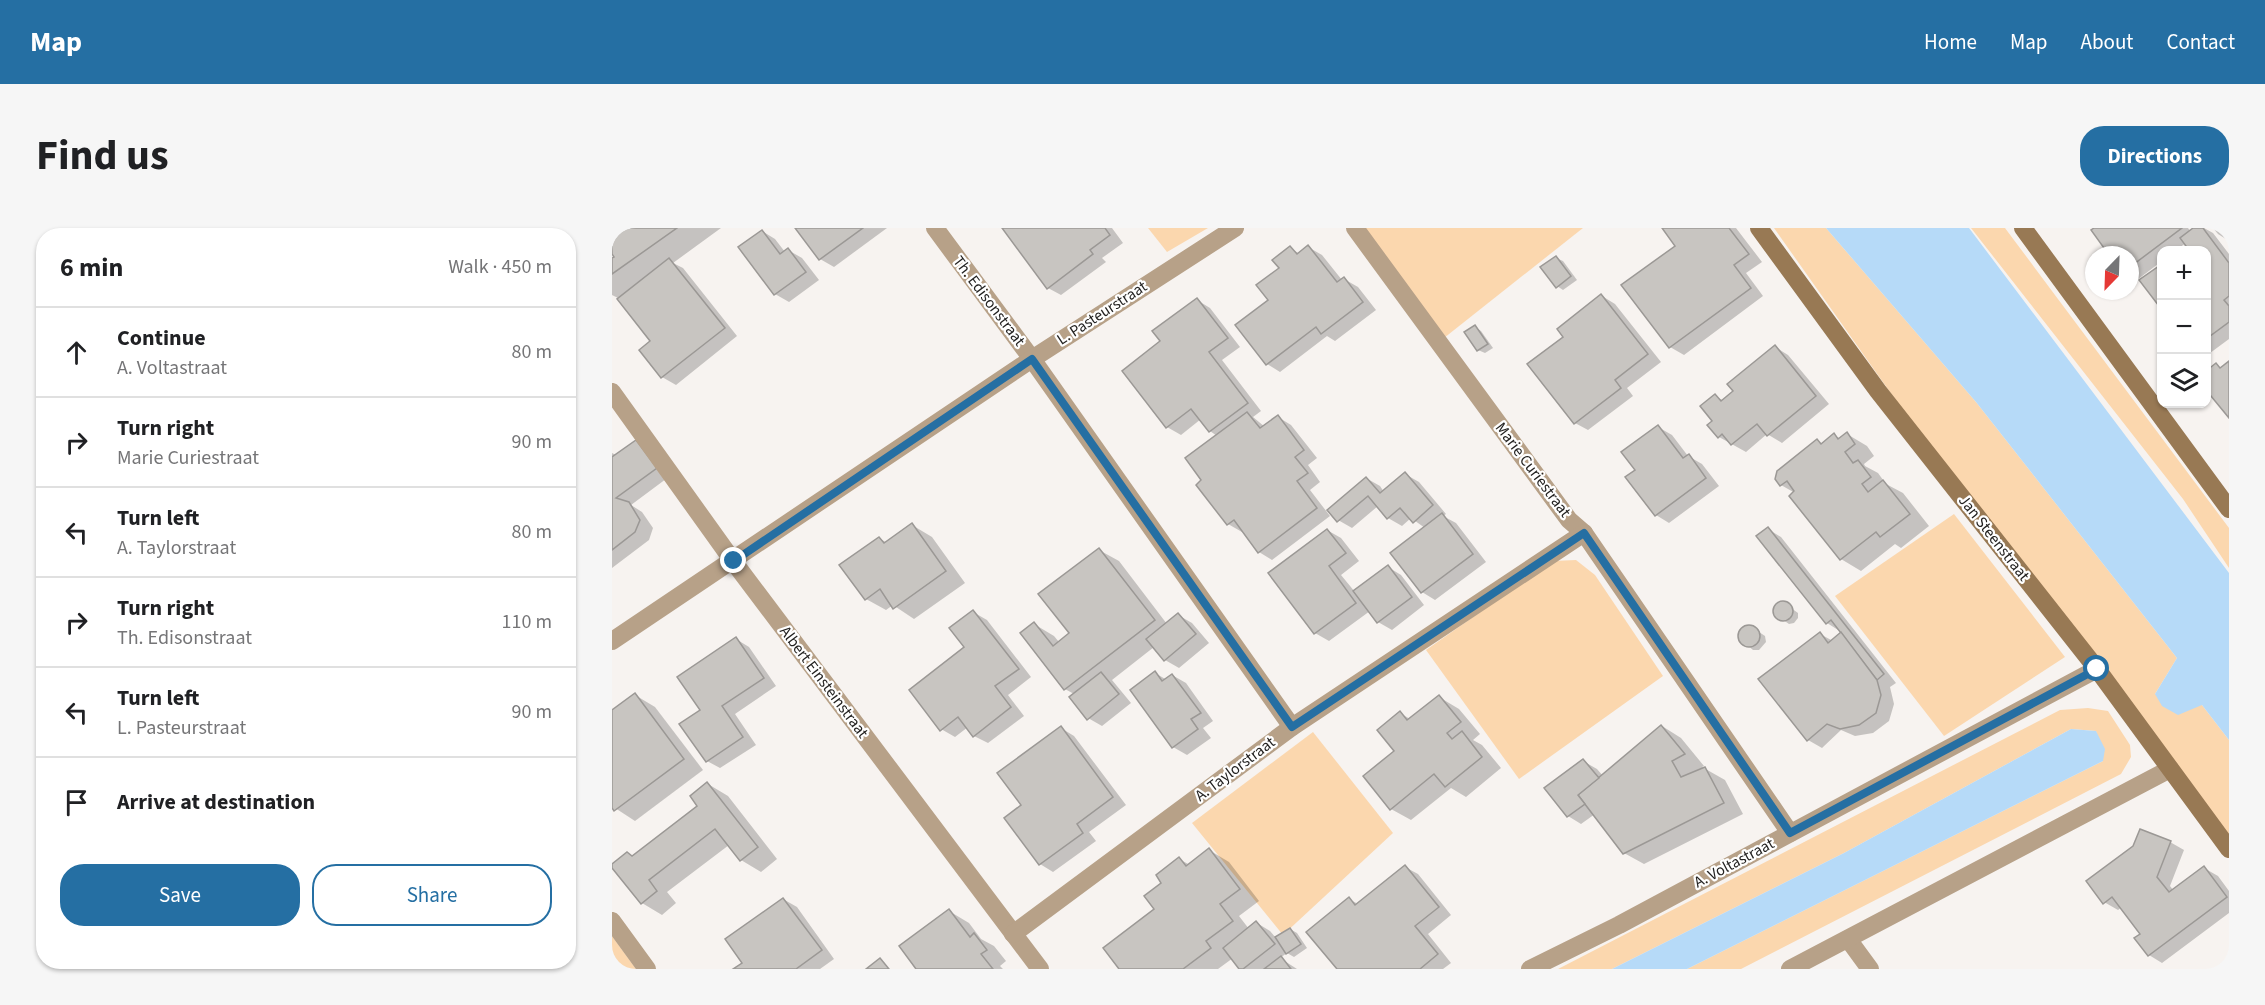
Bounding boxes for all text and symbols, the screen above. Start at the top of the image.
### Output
text: Map [30,22,82,62]
text: Home [1924,27,1977,57]
text: Map [2010,27,2048,57]
text: About [2081,27,2133,57]
text: Contact [2166,27,2235,57]
text: Find us [36,126,169,186]
button: Directions [2080,126,2229,186]
north arrow [2085,246,2139,300]
map controls [2157,246,2211,408]
button: + [2157,246,2211,300]
text: 6 min [60,249,123,286]
street label: Th. Edisonstraat [948,251,1031,351]
text: Walk · 450 m [448,253,552,281]
street label: L. Pasteurstraat [1053,275,1152,350]
button: − [2157,300,2211,354]
text: Continue [117,322,206,354]
icon: ahead [60,336,93,369]
text: 80 m [512,338,552,366]
text: A. Voltastraat [117,354,227,382]
button: layers [2157,354,2211,408]
text: Turn right [117,412,214,444]
street label: Marie Curiestraat [1490,418,1576,522]
icon: right [60,426,93,459]
text: 90 m [512,428,552,456]
text: Marie Curiestraat [117,444,259,472]
street label: Jan Steenstraat [1953,490,2035,586]
text: Turn left [117,502,199,534]
icon: left [60,516,93,549]
text: 80 m [512,518,552,546]
text: A. Taylorstraat [117,534,236,562]
route end [720,547,746,573]
text: Turn right [117,592,214,624]
icon: right [60,606,93,639]
text: 110 m [502,608,552,636]
street label: Albert Einsteinstraat [774,621,874,743]
text: Th. Edisonstraat [117,624,252,652]
route start [2083,655,2109,681]
text: Turn left [117,682,199,714]
icon: left [60,696,93,729]
text: 90 m [512,698,552,726]
text: L. Pasteurstraat [117,714,246,742]
street label: A. Taylorstraat [1190,731,1280,806]
icon: arrive [60,786,93,819]
text: Arrive at destination [117,786,315,818]
street label: A. Voltastraat [1690,832,1779,893]
button: Save [60,864,300,926]
button: Share [312,864,552,926]

